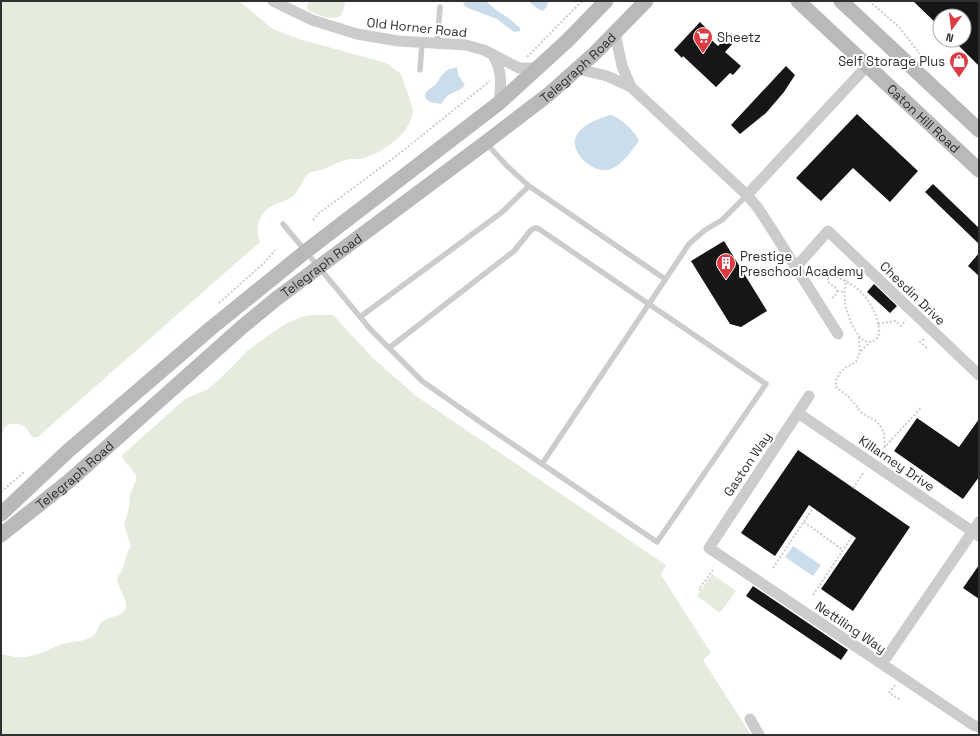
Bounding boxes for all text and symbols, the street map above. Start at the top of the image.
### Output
north arrow [932,8,972,48]
street label: Old Horner Road [366,14,468,41]
supermarket icon: Sheetz [692,26,714,54]
street label: Telegraph Road [537,29,620,107]
place label: Sheetz [717,29,761,46]
text: N [944,30,955,45]
shop icon: Self Storage Plus [948,50,970,78]
place label: Self Storage Plus [838,53,945,70]
street label: Caton Hill Road [883,80,964,157]
street label: Telegraph Road [278,230,366,301]
place label: Prestige Preschool Academy [740,248,864,280]
building icon: Prestige Preschool Academy [715,252,737,280]
street label: Chesdin Drive [876,258,949,329]
street label: Gaston Way [720,429,775,500]
street label: Killarney Drive [856,432,938,495]
street label: Telegraph Road [32,437,117,513]
street label: Nettiling Way [812,597,890,657]

